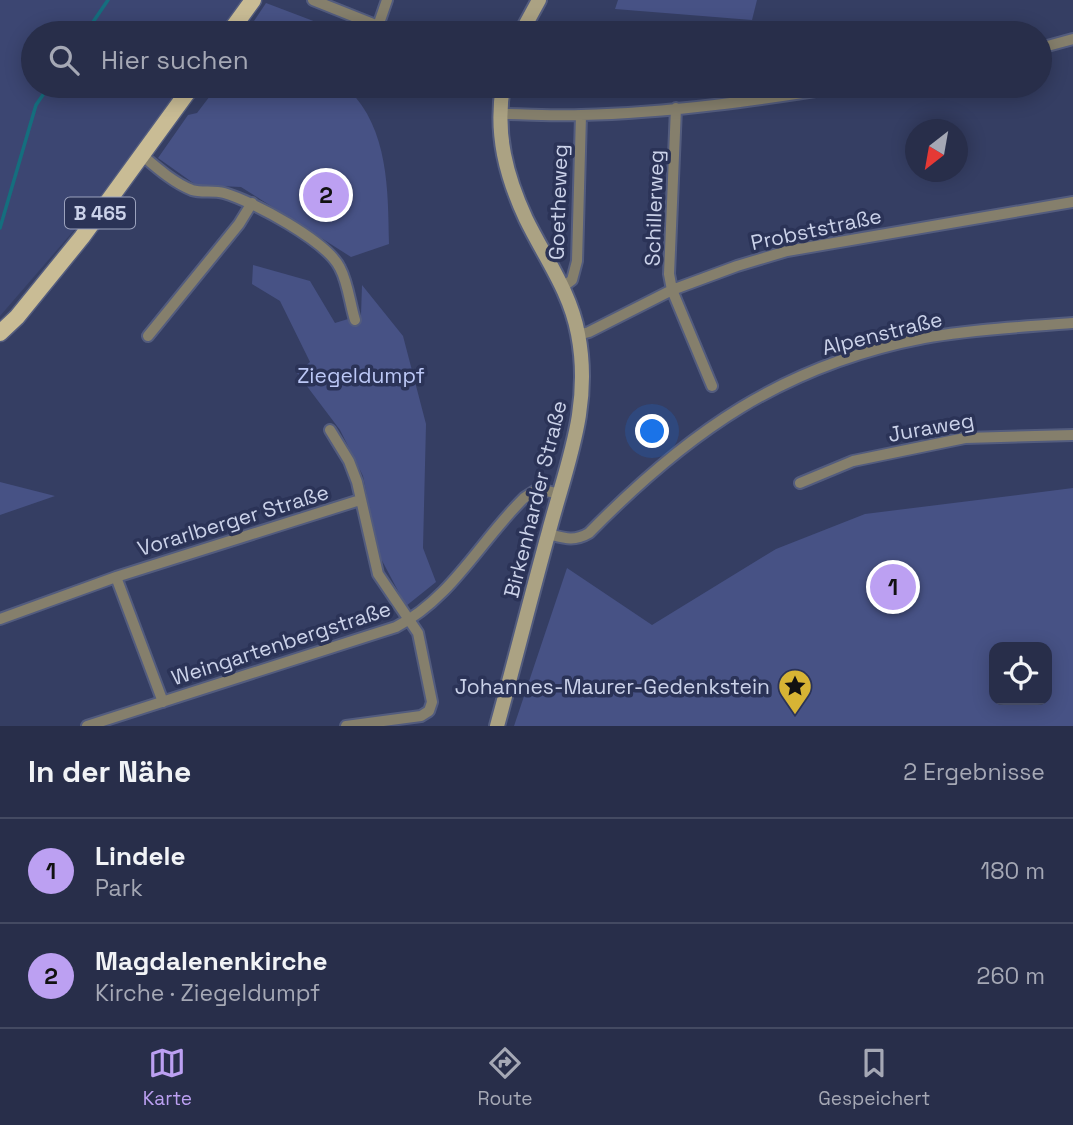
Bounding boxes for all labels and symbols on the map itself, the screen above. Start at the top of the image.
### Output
north arrow [905,119,968,182]
street label: Goetheweg [542,143,574,261]
street label: Schillerweg [638,149,670,267]
pin: 2 [303,169,349,221]
road number: B 465 [65,197,135,228]
street label: Probststraße [748,202,884,256]
street label: Alpenstraße [819,305,945,361]
park label: Ziegeldumpf [297,362,425,389]
street label: Birkenharder Straße [497,397,573,601]
street label: Juraweg [886,406,976,448]
your location [635,414,669,448]
street label: Vorarlberger Straße [134,478,332,562]
pin: 1 [870,561,916,613]
street label: Weingartenbergstraße [168,595,394,691]
place icon: Johannes-Maurer-Gedenkstein [776,667,814,716]
place label: Johannes-Maurer-Gedenkstein [455,673,770,700]

